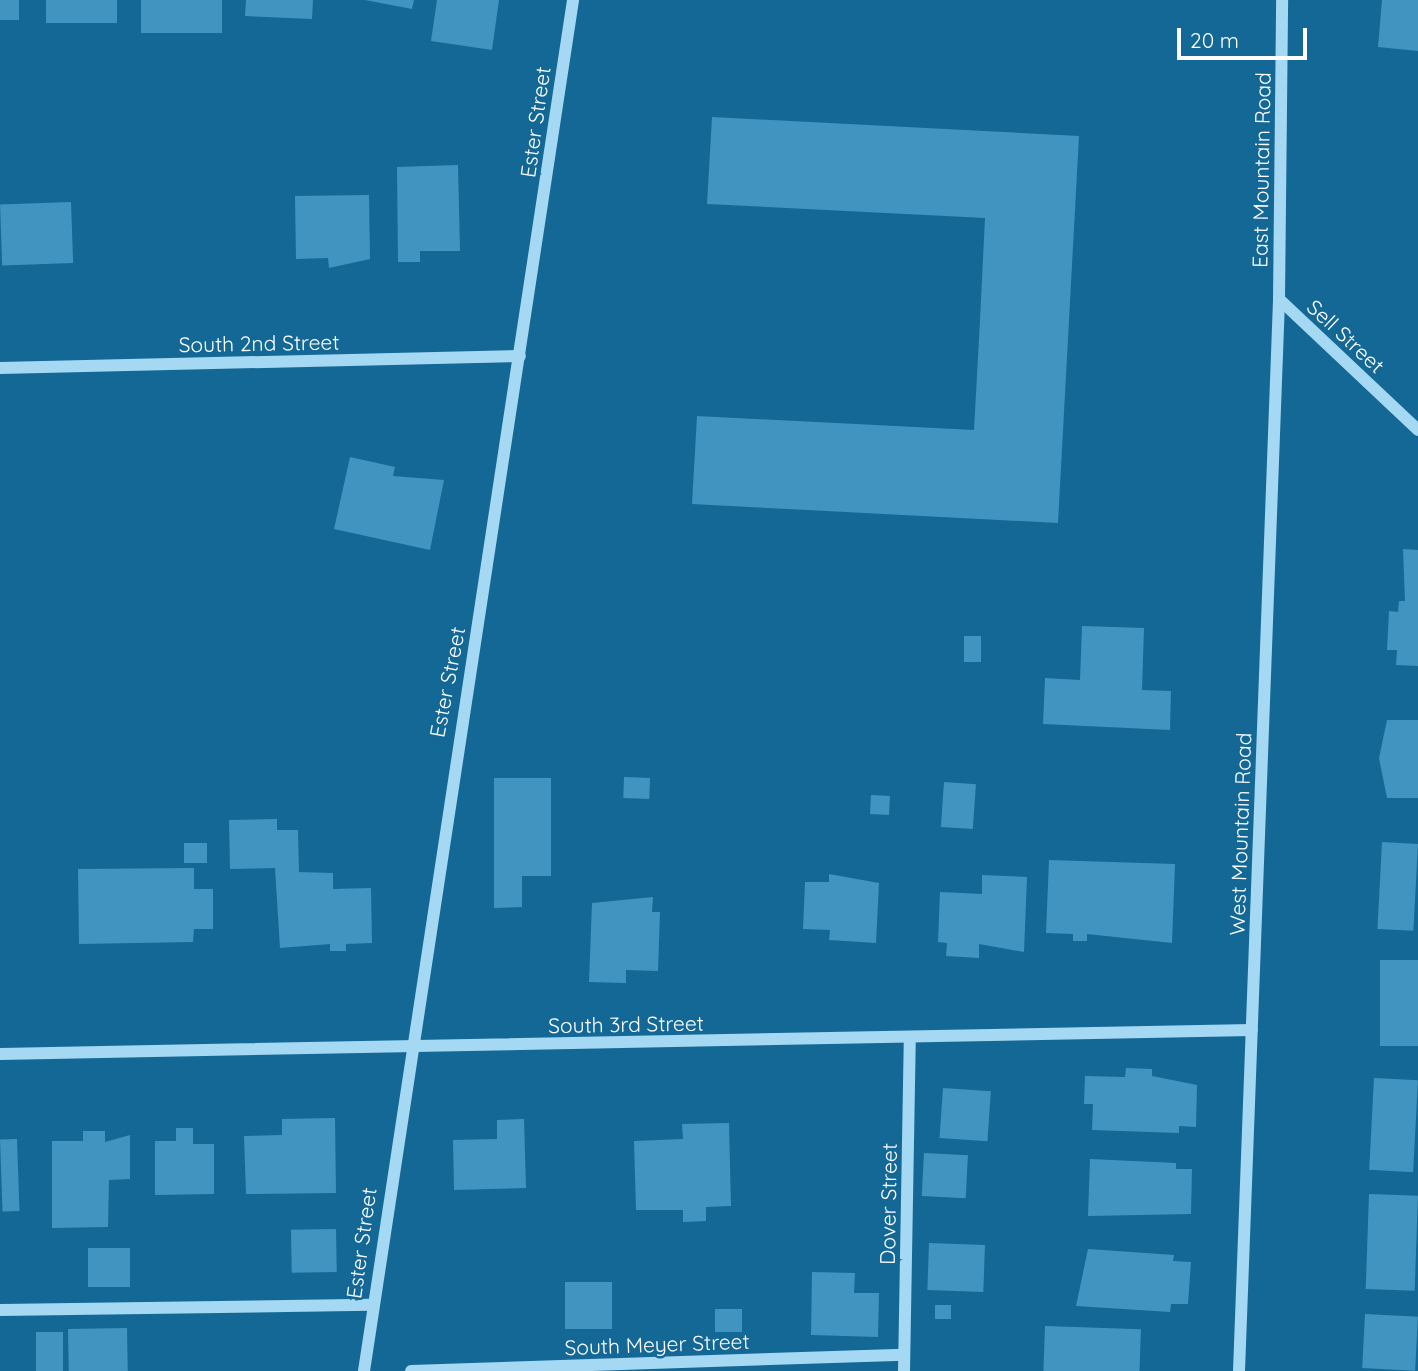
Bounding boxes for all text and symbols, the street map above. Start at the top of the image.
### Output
scale bar [1180,14,1310,58]
text: 20 m [1190,27,1239,53]
street label: Ester Street [515,65,555,179]
street label: East Mountain Road [1247,72,1275,268]
street label: Sell Street [1302,294,1390,378]
street label: South 2nd Street [178,329,340,357]
street label: Ester Street [424,625,470,739]
street label: West Mountain Road [1224,732,1256,936]
street label: South 3rd Street [548,1010,704,1038]
street label: Dover Street [874,1143,902,1265]
street label: Ester Street [341,1186,381,1300]
street label: South Meyer Street [564,1328,750,1360]

